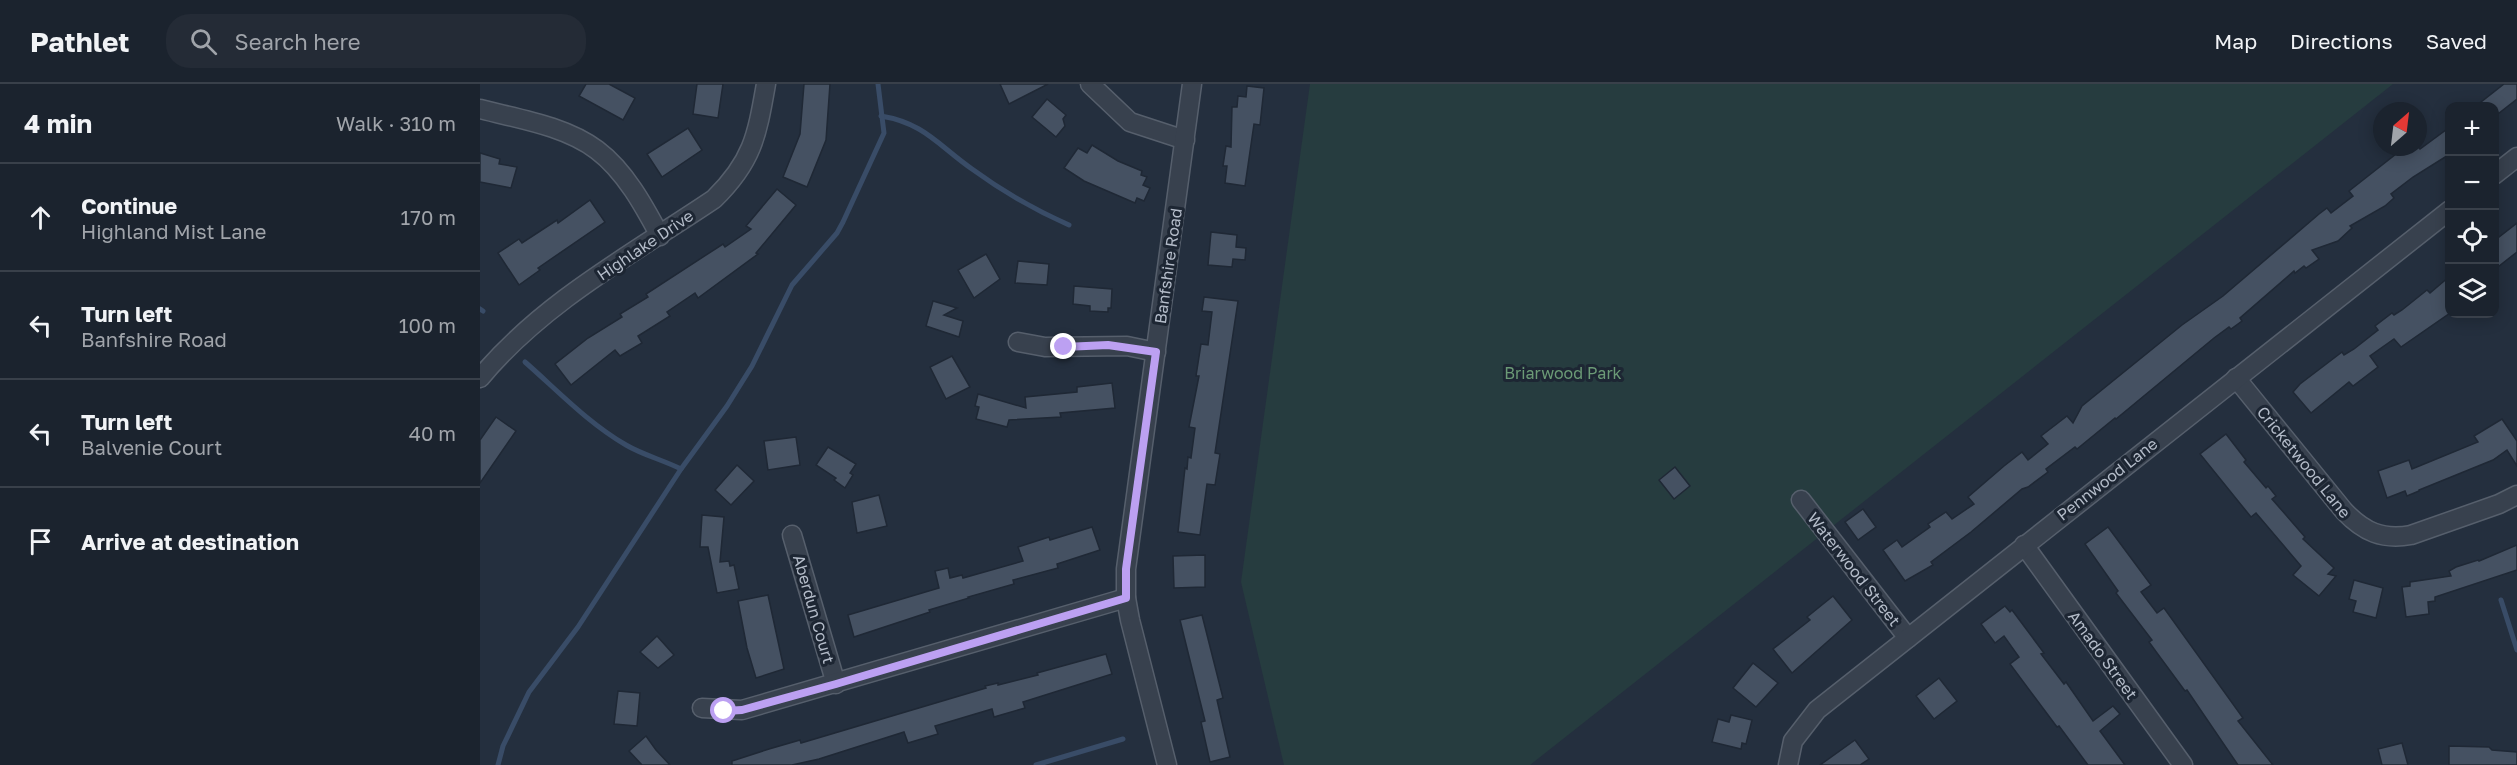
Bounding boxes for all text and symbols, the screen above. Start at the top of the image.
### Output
search box [166,14,586,68]
text: Pathlet [30,25,130,58]
icon: search [187,25,220,58]
text: Search here [235,28,361,55]
text: Map [2214,28,2257,54]
text: Directions [2290,28,2393,54]
text: Saved [2426,28,2487,54]
north arrow [2373,102,2427,156]
map controls [2445,102,2499,318]
button: + [2445,102,2499,156]
text: 4 min [24,108,92,139]
text: Walk · 310 m [336,111,456,135]
button: − [2445,156,2499,210]
text: Continue [81,192,177,219]
icon: ahead [24,201,57,234]
text: 170 m [401,205,456,229]
street label: Highlake Drive [593,205,697,285]
street label: Banfshire Road [1150,207,1186,325]
button: locate [2445,210,2499,264]
text: Highland Mist Lane [81,219,266,243]
button: layers [2445,264,2499,318]
text: Turn left [81,300,172,327]
icon: left [24,309,57,342]
text: 100 m [399,313,456,337]
text: Banfshire Road [81,327,227,351]
route end [1050,333,1076,359]
park label: Briarwood Park [1504,363,1622,383]
street label: Cricketwood Lane [2253,402,2355,522]
text: Turn left [81,408,172,435]
icon: left [24,417,57,450]
text: 40 m [409,421,456,445]
street label: Pennwood Lane [2053,433,2161,525]
text: Balvenie Court [81,435,222,459]
street label: Waterwood Street [1803,508,1905,630]
icon: arrive [24,525,57,558]
text: Arrive at destination [81,528,299,555]
street label: Aberdun Court [789,552,839,666]
street label: Amado Street [2064,607,2142,703]
route start [710,697,736,723]

